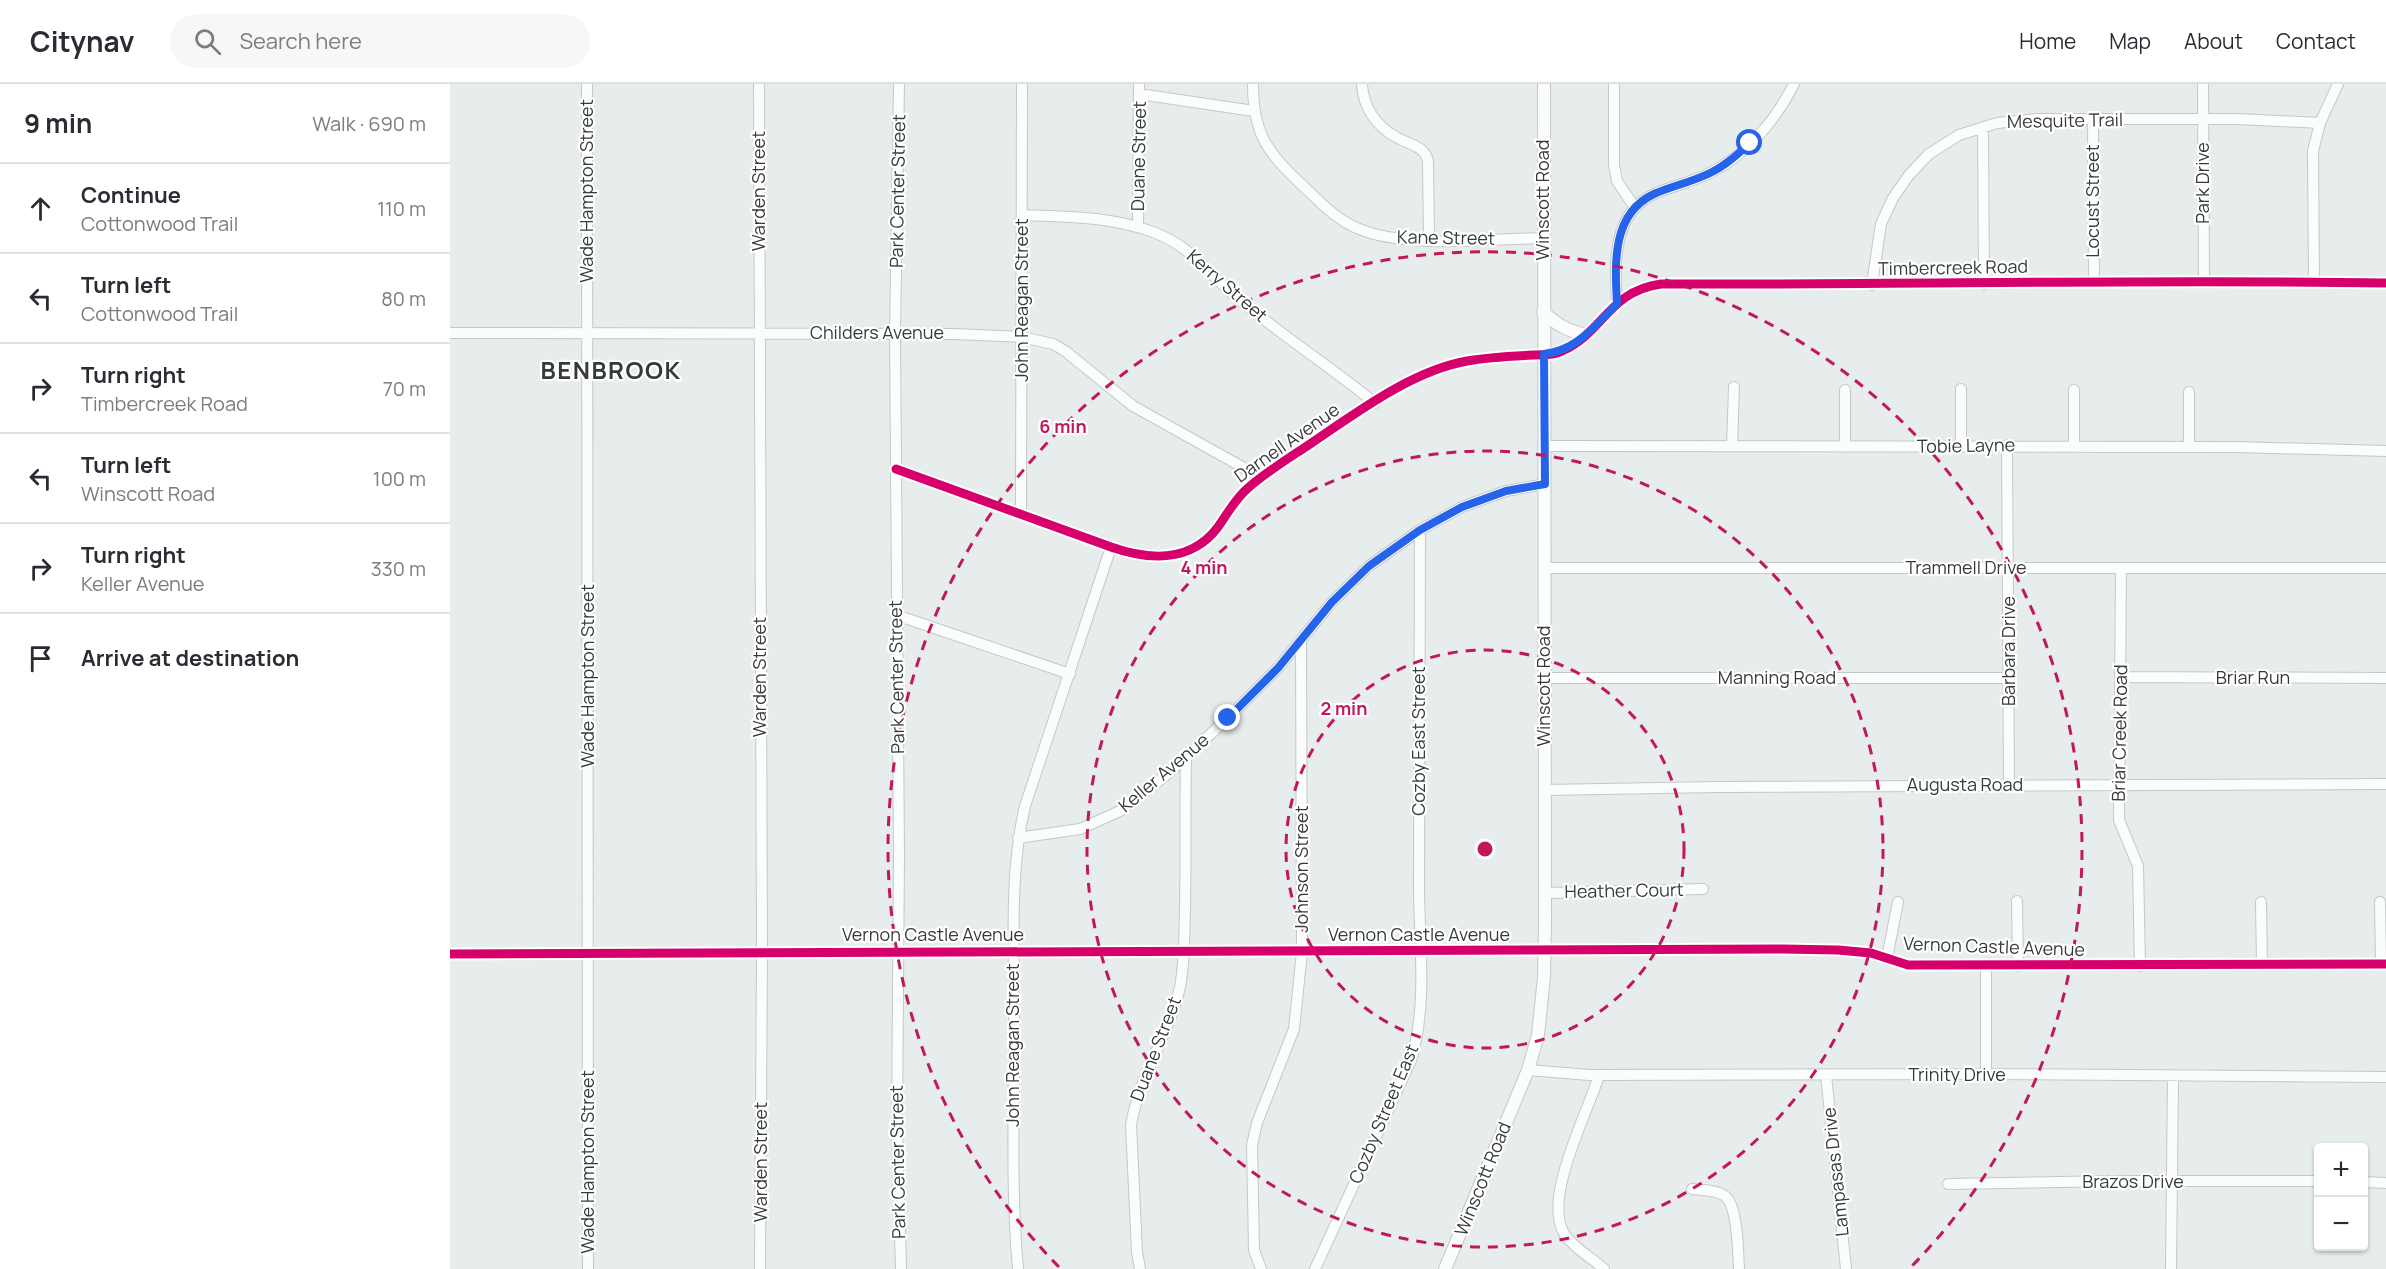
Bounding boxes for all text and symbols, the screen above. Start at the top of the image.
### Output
search box [170,14,590,68]
text: Citynav [30,22,134,60]
icon: search [191,25,224,58]
text: Search here [239,26,362,56]
text: Home [2019,27,2076,55]
text: Map [2109,27,2151,55]
text: About [2184,27,2243,55]
text: Contact [2276,27,2356,55]
street label: Wade Hampton Street [574,99,598,283]
street label: Duane Street [1125,101,1151,211]
text: 9 min [24,105,92,141]
street label: Mesquite Trail [2007,107,2123,133]
text: Walk · 690 m [312,110,426,137]
street label: Park Center Street [884,114,910,268]
route start [1736,129,1762,155]
street label: Warden Street [746,131,770,251]
street label: Winscott Road [1530,140,1554,260]
street label: Park Drive [2190,142,2214,224]
street label: Locust Street [2080,144,2104,258]
text: Continue [81,180,181,210]
icon: ahead [24,192,57,225]
text: 110 m [377,195,426,222]
text: Cottonwood Trail [81,210,238,237]
street label: John Reagan Street [1009,218,1033,382]
street label: Kane Street [1397,224,1495,250]
street label: Kerry Street [1182,244,1273,327]
street label: Timbercreek Road [1878,254,2028,280]
text: Turn left [81,270,171,300]
icon: left [24,282,57,315]
text: 80 m [381,285,426,312]
text: Cottonwood Trail [81,300,238,327]
street label: Childers Avenue [810,320,944,344]
district label: BENBROOK [541,353,681,386]
text: Turn right [81,360,186,390]
icon: right [24,372,57,405]
text: 70 m [383,375,426,402]
text: Timbercreek Road [81,390,248,417]
street label: Darnell Avenue [1229,397,1344,487]
text: 6 min [1039,414,1087,438]
street label: Tobie Layne [1917,432,2015,458]
text: Turn left [81,450,171,480]
icon: left [24,462,57,495]
text: 100 m [373,465,426,492]
text: Winscott Road [81,480,215,507]
text: Turn right [81,540,186,570]
icon: right [24,552,57,585]
text: 330 m [371,555,426,582]
text: 4 min [1180,555,1228,579]
street label: Trammell Drive [1905,555,2027,579]
text: Keller Avenue [81,570,204,597]
street label: Wade Hampton Street [575,584,599,768]
street label: Barbara Drive [1996,596,2020,706]
street label: Park Center Street [883,600,909,754]
street label: Warden Street [747,617,771,737]
street label: Winscott Road [1531,626,1555,746]
icon: arrive [24,642,57,675]
text: Arrive at destination [81,643,299,673]
street label: Briar Creek Road [2106,664,2132,802]
street label: Manning Road [1718,665,1836,689]
street label: Briar Run [2216,665,2290,689]
street label: Cozby East Street [1406,666,1430,816]
text: 2 min [1321,696,1367,720]
route end [1214,704,1240,730]
street label: Keller Avenue [1113,727,1214,817]
street label: Augusta Road [1907,772,2023,796]
street label: Johnson Street [1289,805,1313,933]
centre of rings [1475,839,1495,859]
street label: Heather Court [1564,877,1684,903]
street label: Vernon Castle Avenue [842,922,1024,946]
street label: Vernon Castle Avenue [1328,922,1510,946]
street label: Vernon Castle Avenue [1903,931,2085,961]
street label: John Reagan Street [1000,963,1024,1127]
street label: Duane Street [1124,993,1186,1104]
street label: Cozby Street East [1343,1040,1423,1187]
street label: Trinity Drive [1908,1062,2006,1086]
street label: Wade Hampton Street [575,1070,599,1254]
street label: Park Center Street [884,1085,910,1239]
street label: Warden Street [748,1102,772,1222]
street label: Lampasas Drive [1816,1106,1854,1238]
street label: Winscott Road [1448,1118,1516,1239]
map controls [2314,1143,2368,1251]
button: + [2314,1143,2368,1197]
street label: Brazos Drive [2082,1169,2184,1193]
button: − [2314,1197,2368,1251]

